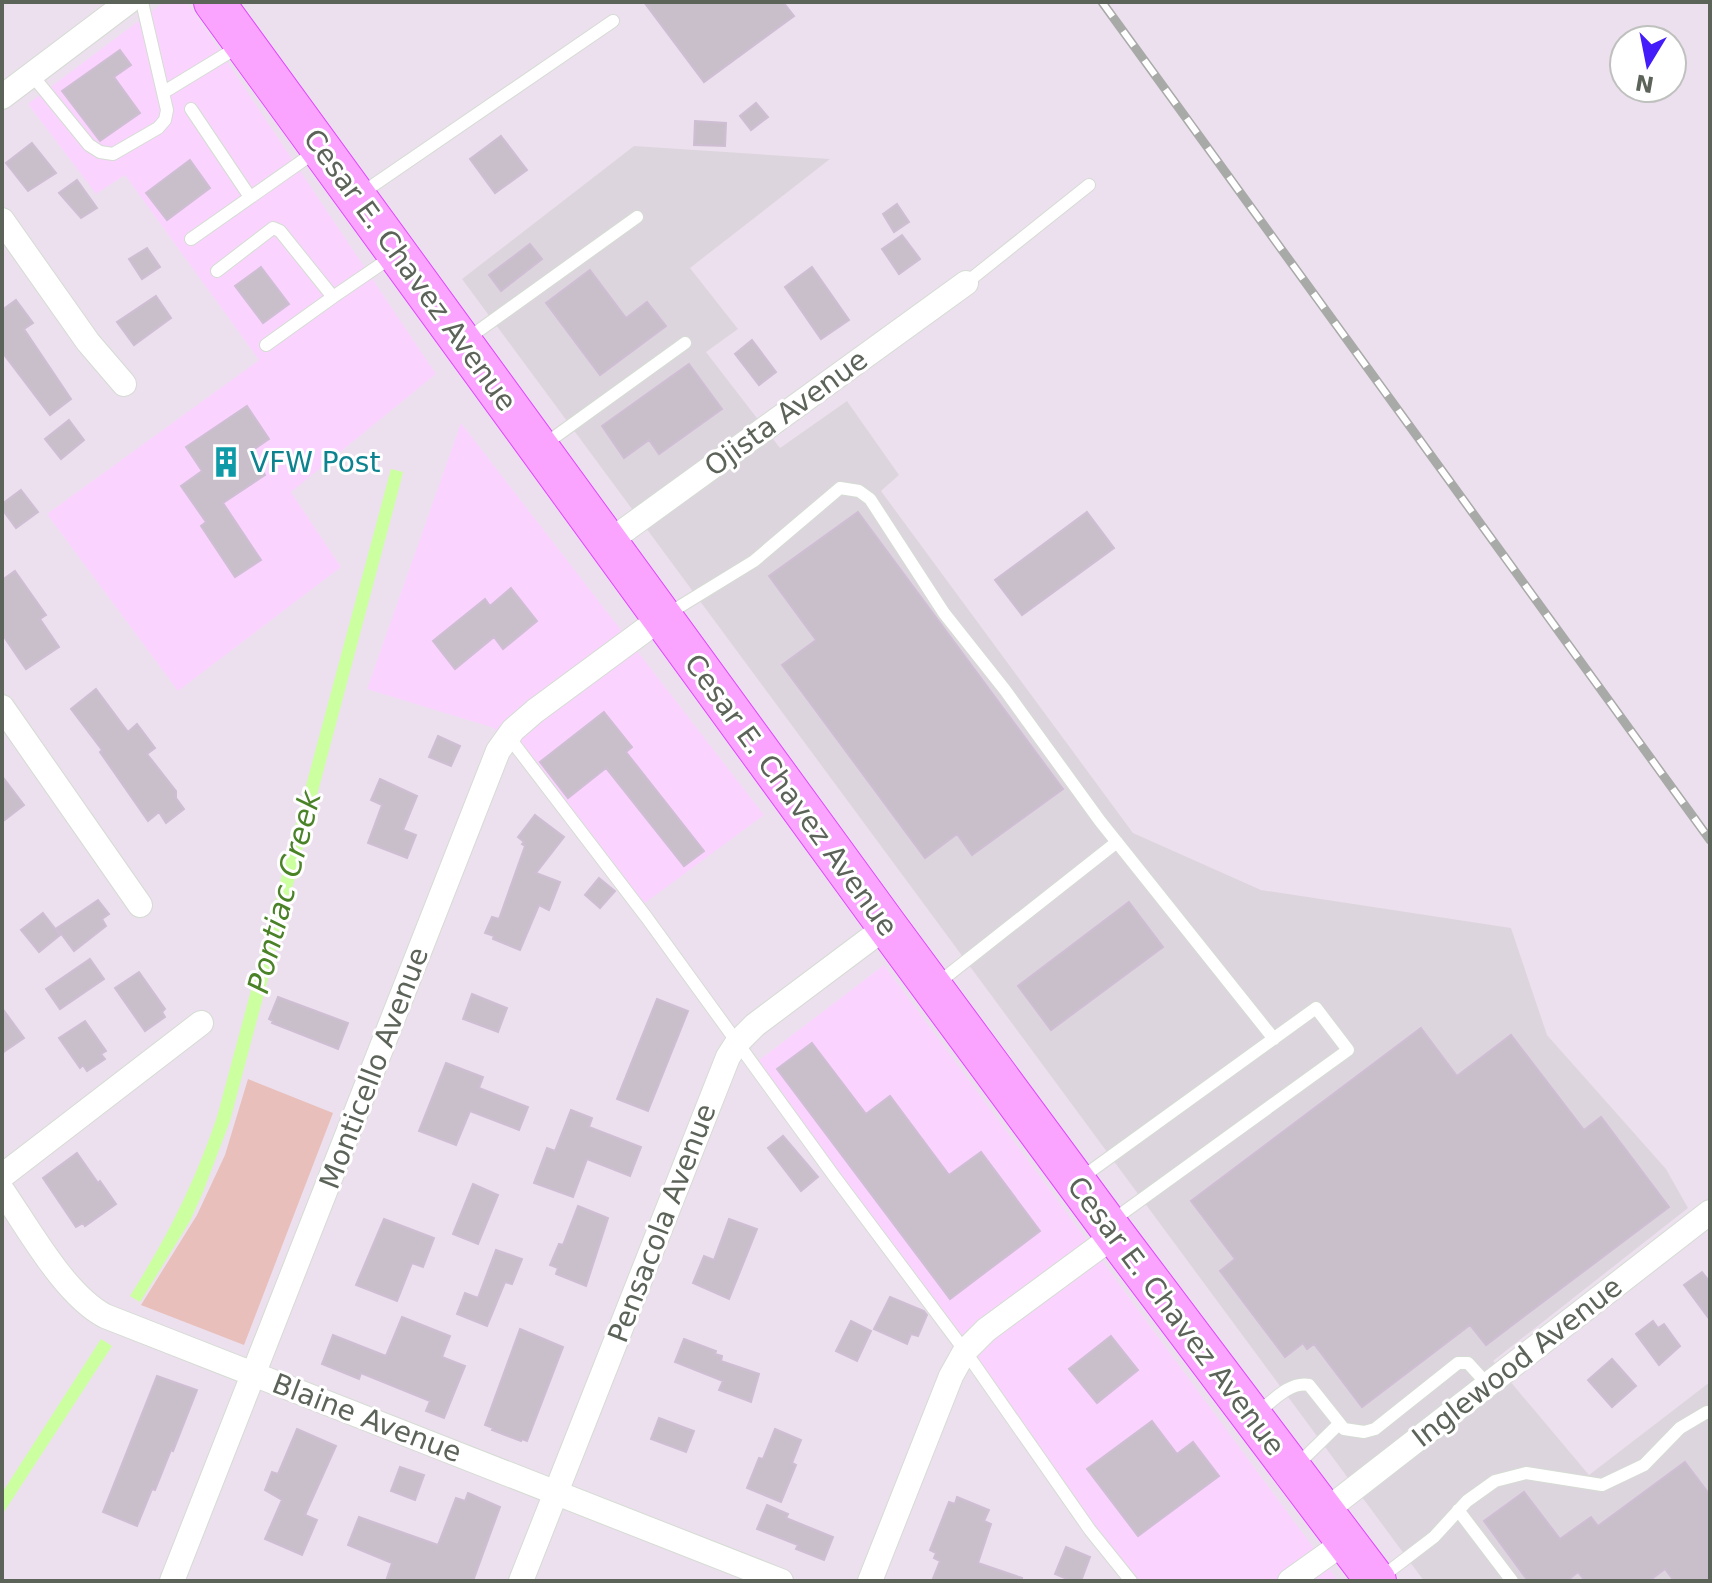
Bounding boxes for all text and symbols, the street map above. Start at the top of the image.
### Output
north arrow [1608,24,1688,104]
text: N [1633,69,1656,97]
street label: Cesar E. Chavez Avenue [297,123,523,417]
street label: Ojista Avenue [698,343,874,483]
building icon: VFW Post [209,445,243,479]
place label: VFW Post [250,446,380,479]
street label: Cesar E. Chavez Avenue [678,648,904,942]
water label: Pontiac Creek [240,786,328,997]
street label: Monticello Avenue [313,943,435,1193]
street label: Pensacola Avenue [601,1099,723,1347]
street label: Cesar E. Chavez Avenue [1060,1170,1292,1462]
street label: Inglewood Avenue [1406,1270,1628,1454]
street label: Blaine Avenue [268,1367,466,1469]

